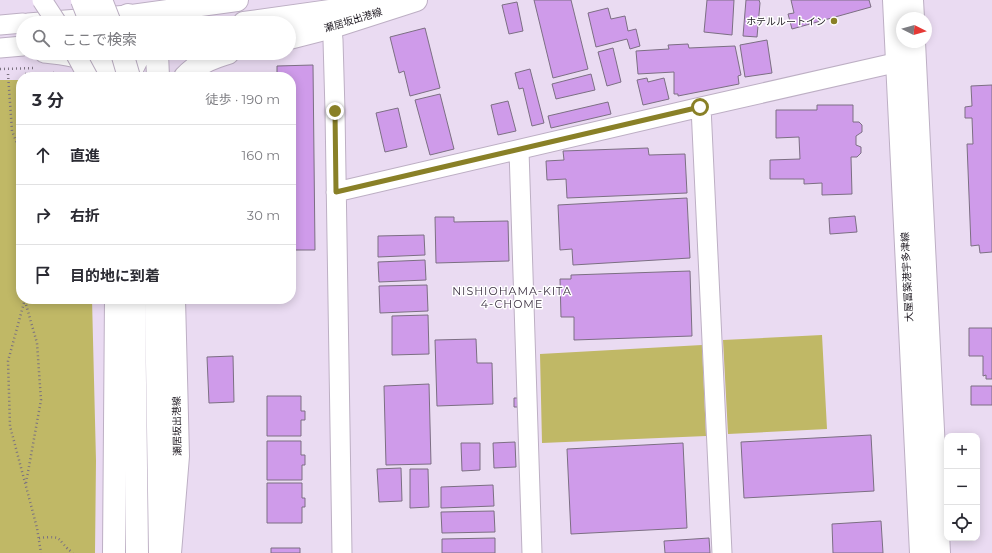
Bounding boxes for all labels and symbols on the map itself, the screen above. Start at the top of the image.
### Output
street label: 瀬居坂出港線 [322,5,384,35]
north arrow [896,12,932,48]
place label: ホテルルートイン [746,15,826,28]
marker: ホテルルートイン [829,16,839,26]
route start [691,98,709,116]
route end [326,102,344,120]
street label: 大屋冨築港宇多津線 [898,232,916,322]
district label: NISHIOHAMA-KITA 4-CHOME [452,284,572,311]
street label: 瀬居坂出港線 [170,396,184,456]

